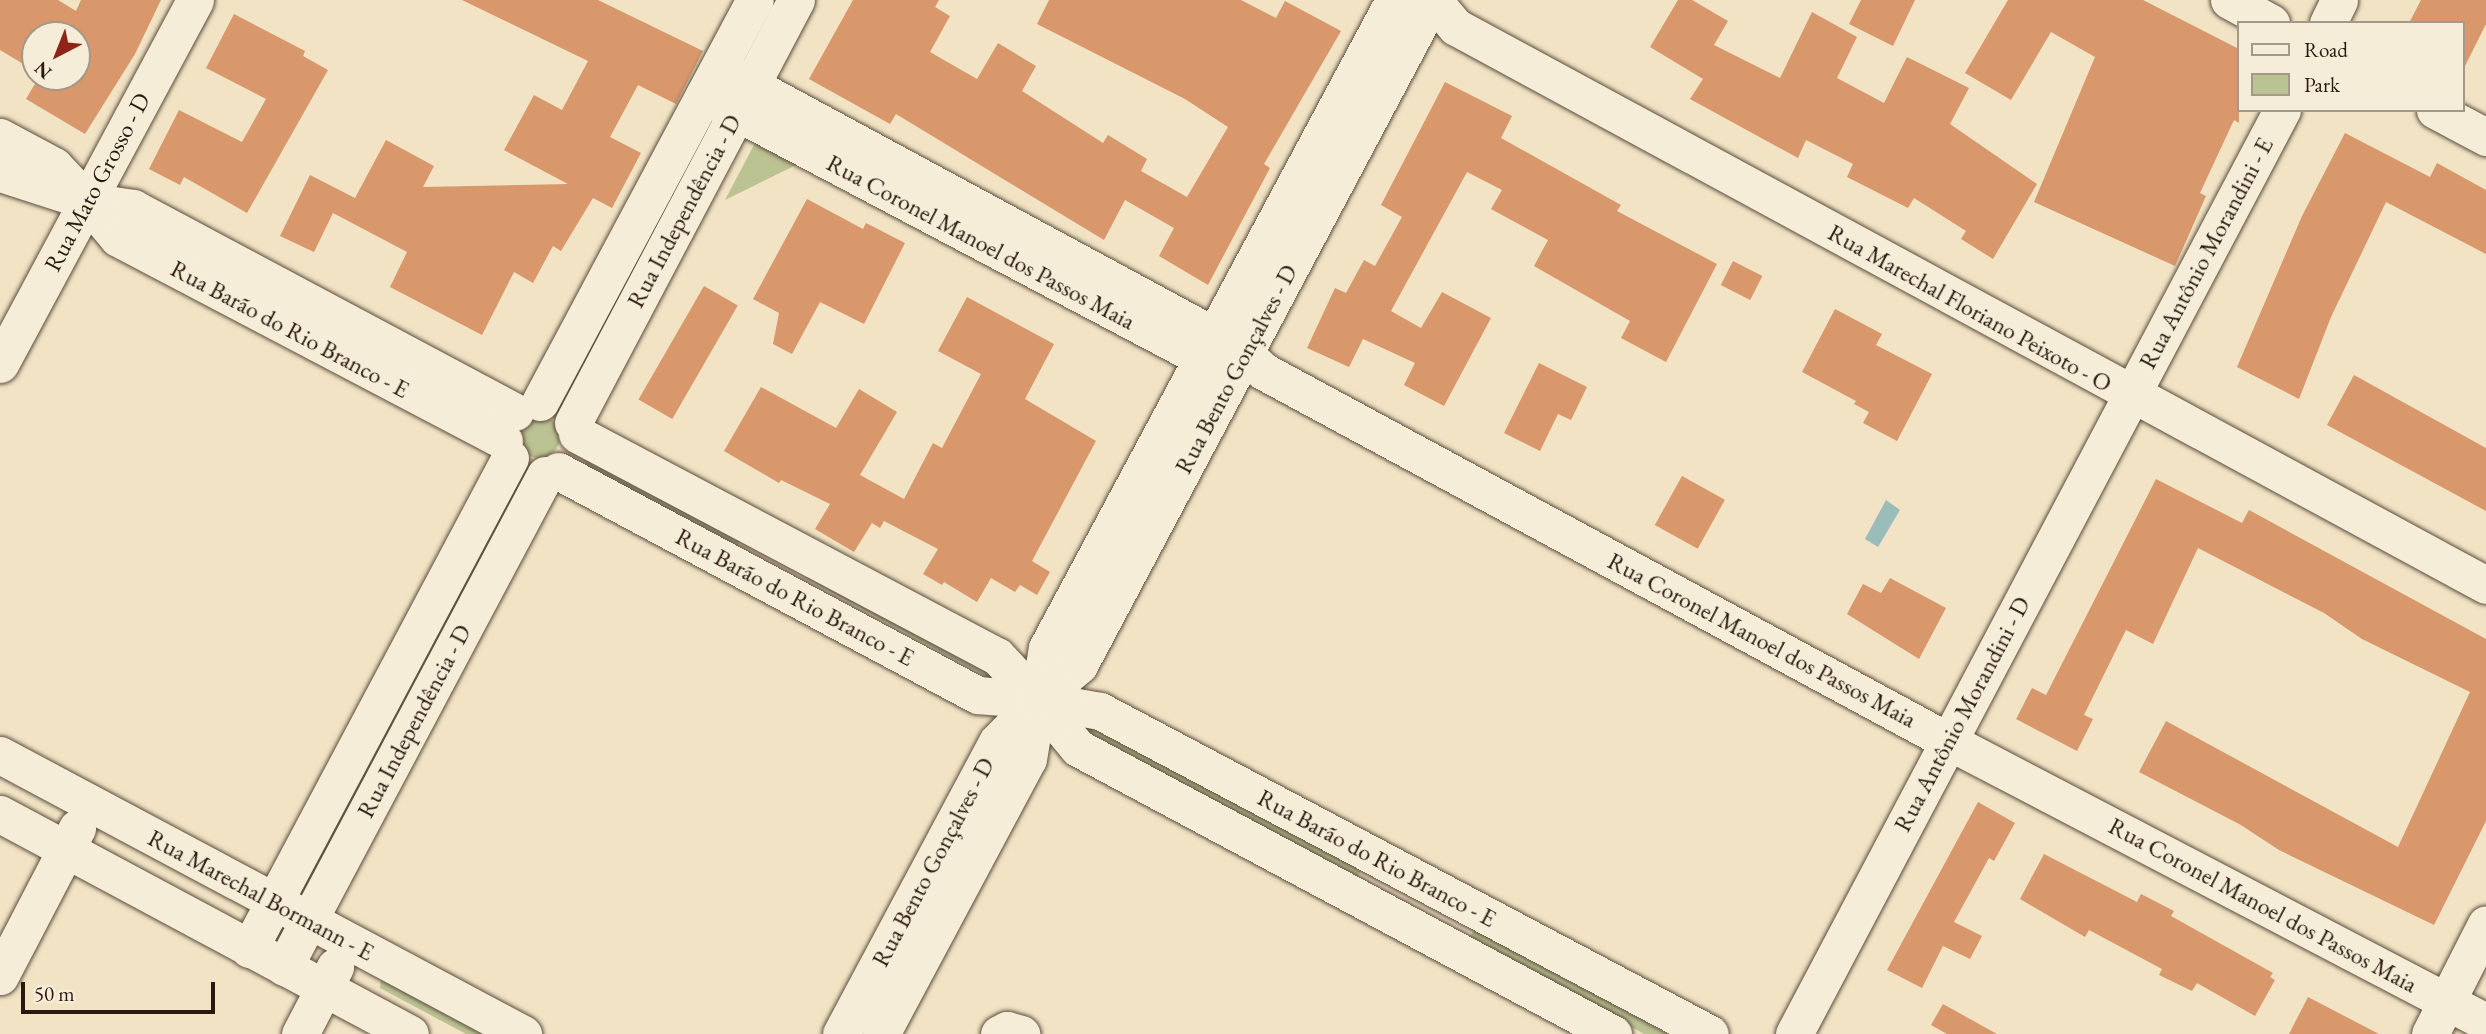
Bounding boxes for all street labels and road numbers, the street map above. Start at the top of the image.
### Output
street label: Rua Mato Grosso - D [38,88,156,276]
street label: Rua Independência - D [621,109,747,313]
street label: Rua Antônio Morandini - E [2133,132,2279,374]
street label: Rua Coronel Manoel dos Passos Maia [822,148,1140,336]
street label: Rua Marechal Floriano Peixoto - O [1823,218,2117,398]
street label: Rua Barão do Rio Branco - E [166,254,414,404]
street label: Rua Bento Gonçalves - D [1169,260,1303,478]
street label: Rua Barão do Rio Branco - E [671,522,919,672]
street label: Rua Coronel Manoel dos Passos Maia [1603,546,1921,734]
street label: Rua Antônio Morandini - D [1888,591,2036,837]
street label: Rua Independência - D [351,619,477,823]
street label: Rua Bento Gonçalves - D [866,753,1000,971]
street label: Rua Barão do Rio Branco - E [1253,783,1501,933]
street label: Rua Coronel Manoel dos Passos Maia [2104,811,2422,999]
street label: Rua Marechal Bormann - E [143,823,379,967]

